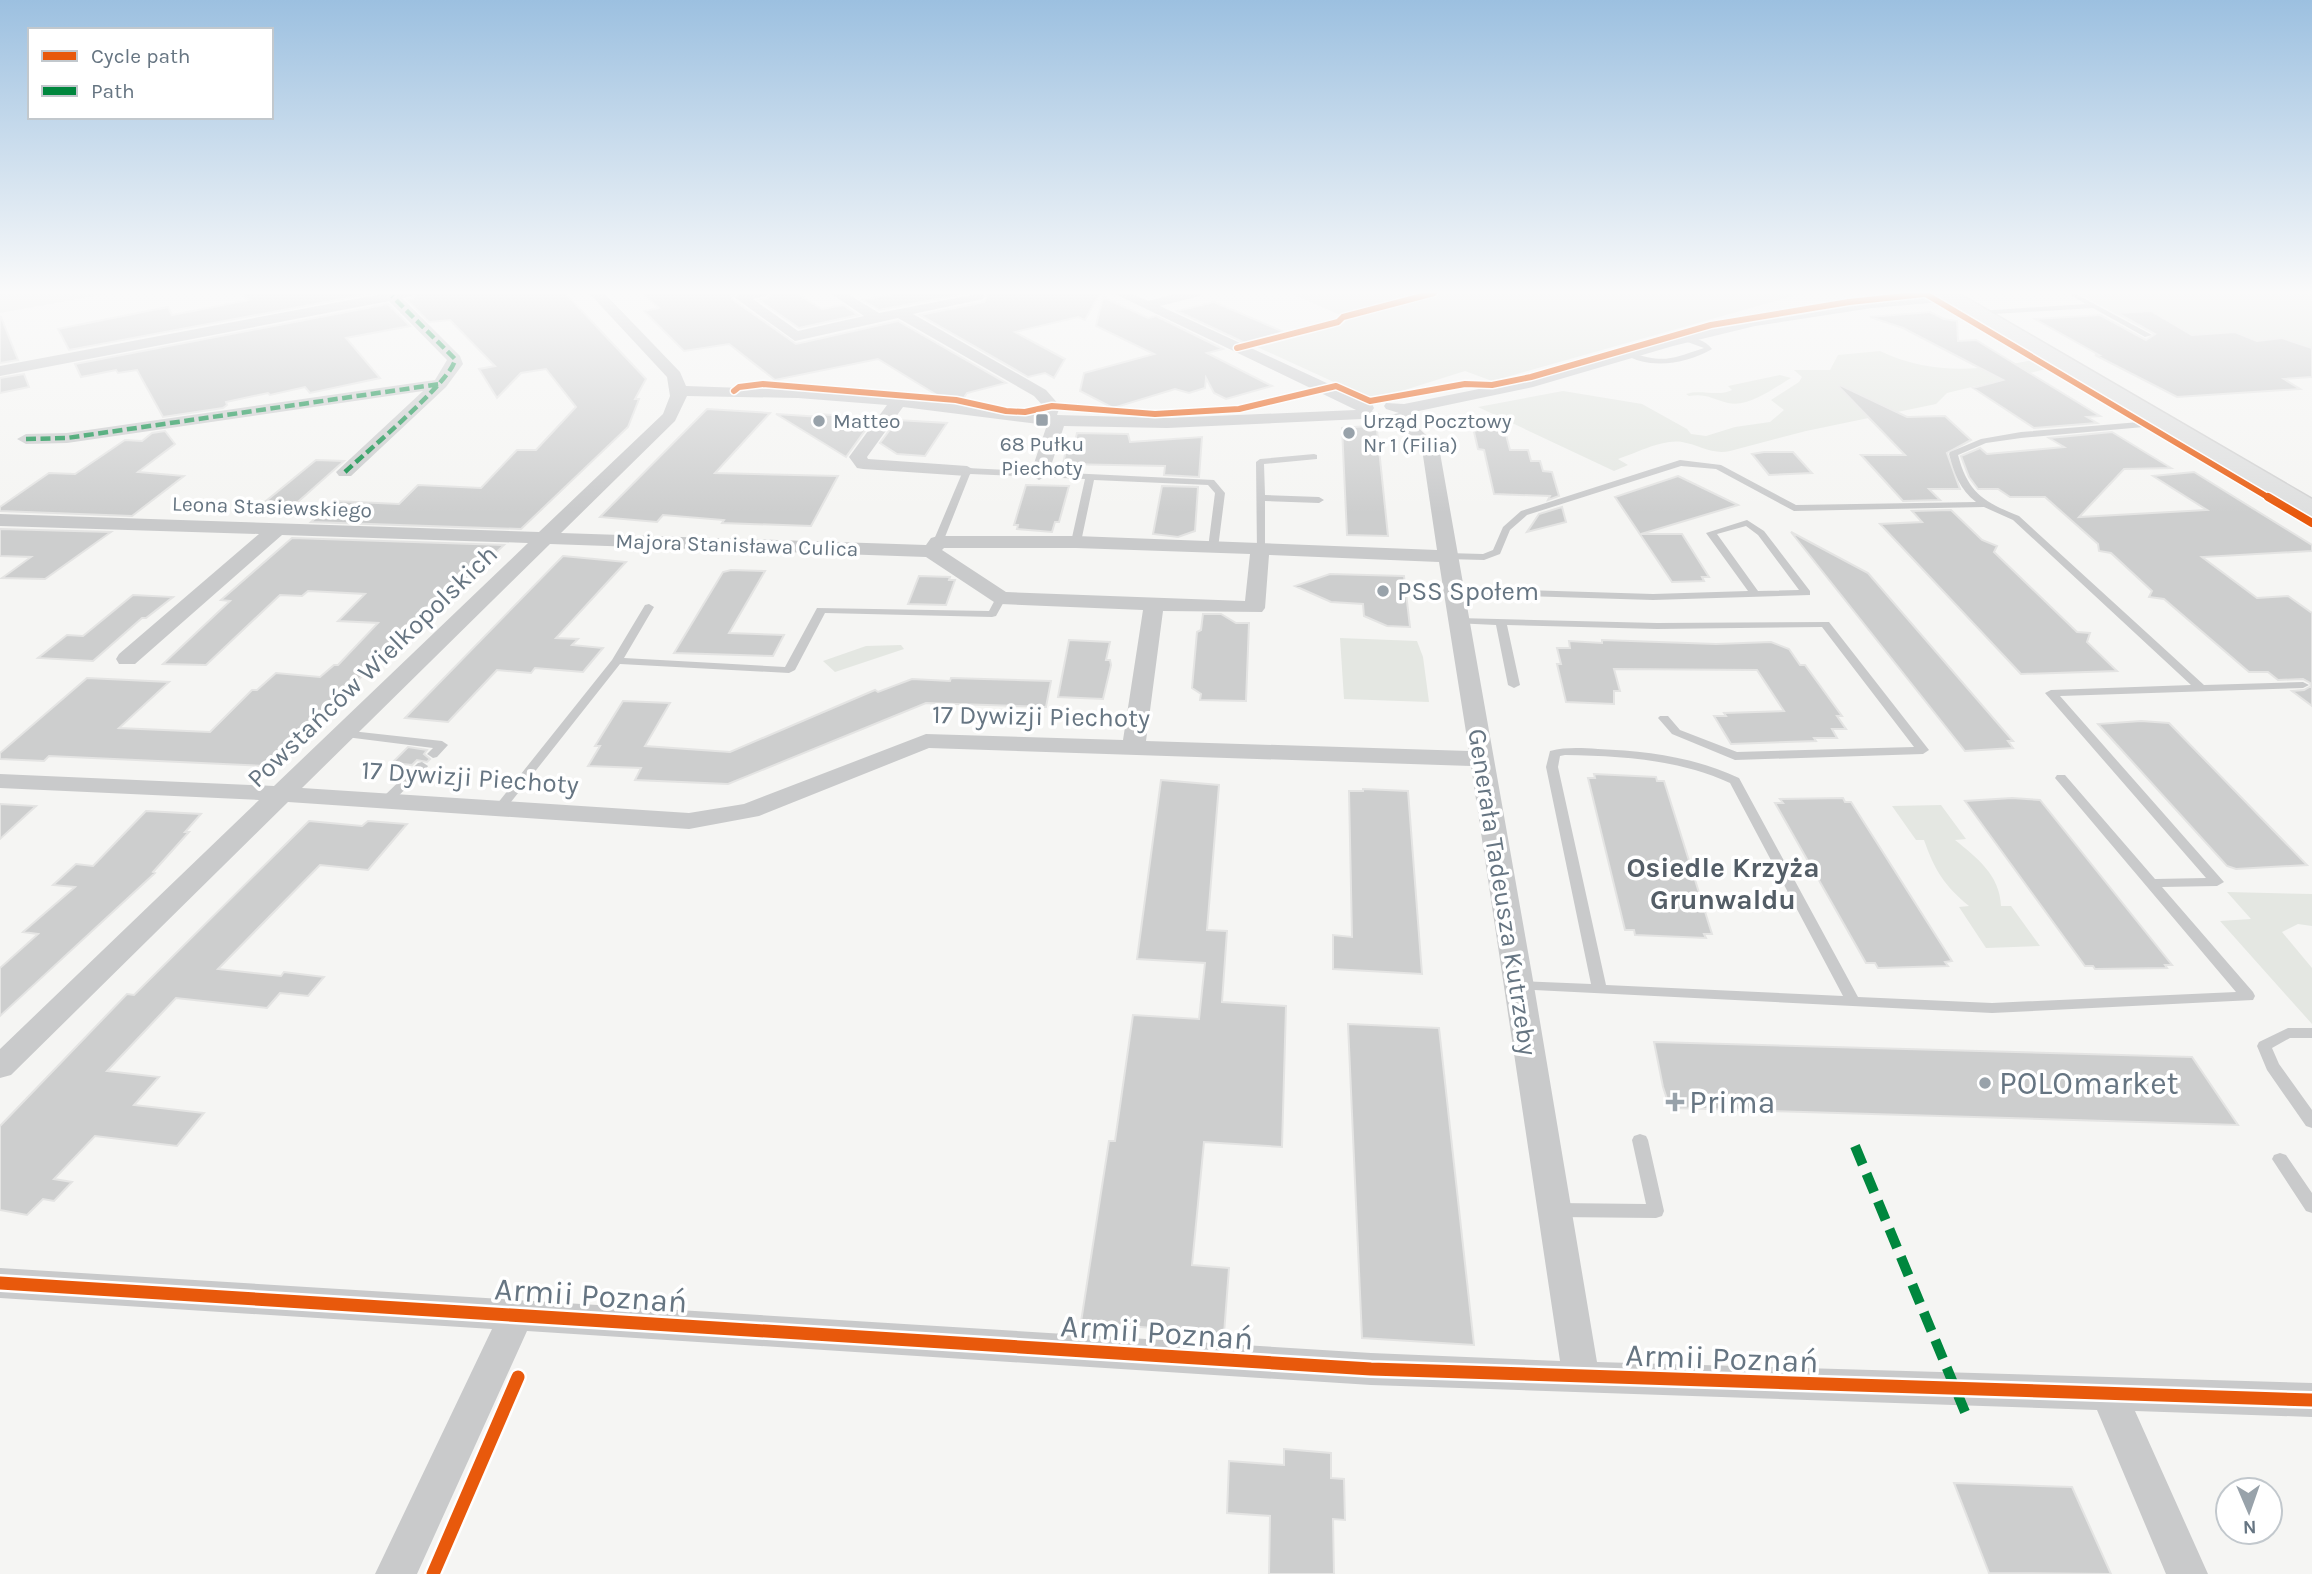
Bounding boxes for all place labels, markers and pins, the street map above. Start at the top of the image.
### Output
place label: Matteo [833,409,900,433]
place label: Urząd Pocztowy Nr 1 (Filia) [1363,409,1512,457]
marker: 68 Pułku Piechoty [1034,412,1050,428]
marker: Matteo [811,413,827,429]
marker: Urząd Pocztowy Nr 1 (Filia) [1341,425,1357,441]
place label: 68 Pułku Piechoty [1000,432,1084,480]
place label: PSS Społem [1397,576,1539,607]
marker: PSS Społem [1375,583,1391,599]
place label: POLOmarket [1999,1065,2179,1102]
marker: POLOmarket [1977,1075,1993,1091]
place label: Prima [1689,1084,1775,1121]
marker: Prima [1667,1094,1683,1110]

